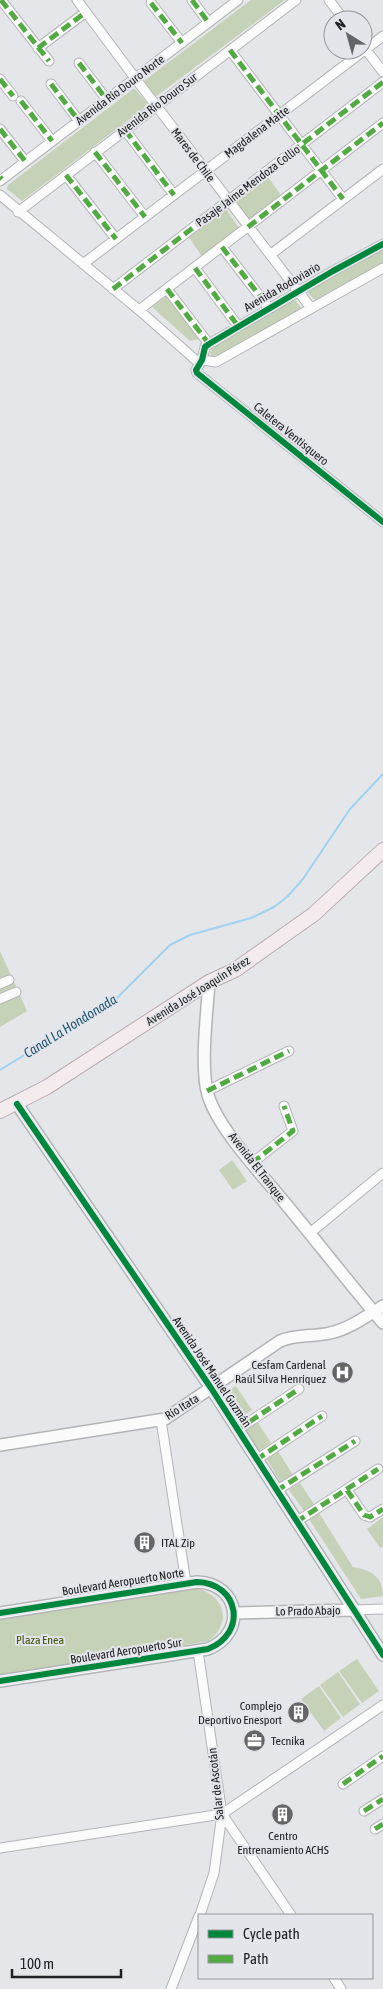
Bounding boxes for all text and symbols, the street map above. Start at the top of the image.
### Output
north arrow [323,10,373,60]
text: N [332,16,348,33]
street label: Avenida Río Douro Norte [73,52,167,128]
street label: Avenida Río Douro Sur [114,70,200,140]
street label: Magdalena Matte [222,103,292,161]
street label: Mares de Chile [168,125,218,185]
street label: Pasaje Jaime Mendoza Collio [193,142,303,230]
street label: Avenida Rodoviario [241,259,323,314]
street label: Caletera Ventisquero [251,400,331,469]
street label: Avenida José Joaquín Pérez [144,953,253,1029]
water label: Canal La Hondonada [20,991,120,1061]
street label: Avenida El Tranque [226,1130,288,1204]
street label: Avenida José Manuel Guzmán [170,1314,254,1430]
place label: Cesfam Cardenal Raúl Silva Henríquez [235,1358,327,1386]
hospital icon: Cesfam Cardenal Raúl Silva Henríquez [330,1360,354,1384]
street label: Río Itata [163,1391,201,1423]
building icon: ITAL Zip [133,1531,157,1555]
place label: ITAL Zip [161,1536,195,1550]
street label: Boulevard Aeropuerto Norte [61,1565,185,1599]
street label: Lo Prado Abajo [275,1603,341,1619]
park label: Plaza Enea [16,1633,64,1647]
street label: Boulevard Aeropuerto Sur [69,1635,183,1667]
place label: Complejo Deportivo Enesport [198,1699,283,1727]
building icon: Complejo Deportivo Enesport [286,1701,310,1725]
office icon: Tecnika [243,1729,267,1753]
place label: Tecnika [271,1734,305,1748]
street label: Salar de Ascotán [205,1747,227,1821]
building icon: Centro Entrenamiento ACHS [271,1803,295,1827]
place label: Centro Entrenamiento ACHS [237,1829,329,1857]
legend [198,1914,373,1979]
text: Cycle path [243,1925,300,1942]
scale bar [12,1946,121,1978]
text: Path [243,1950,269,1967]
text: 100 m [20,1955,54,1972]

